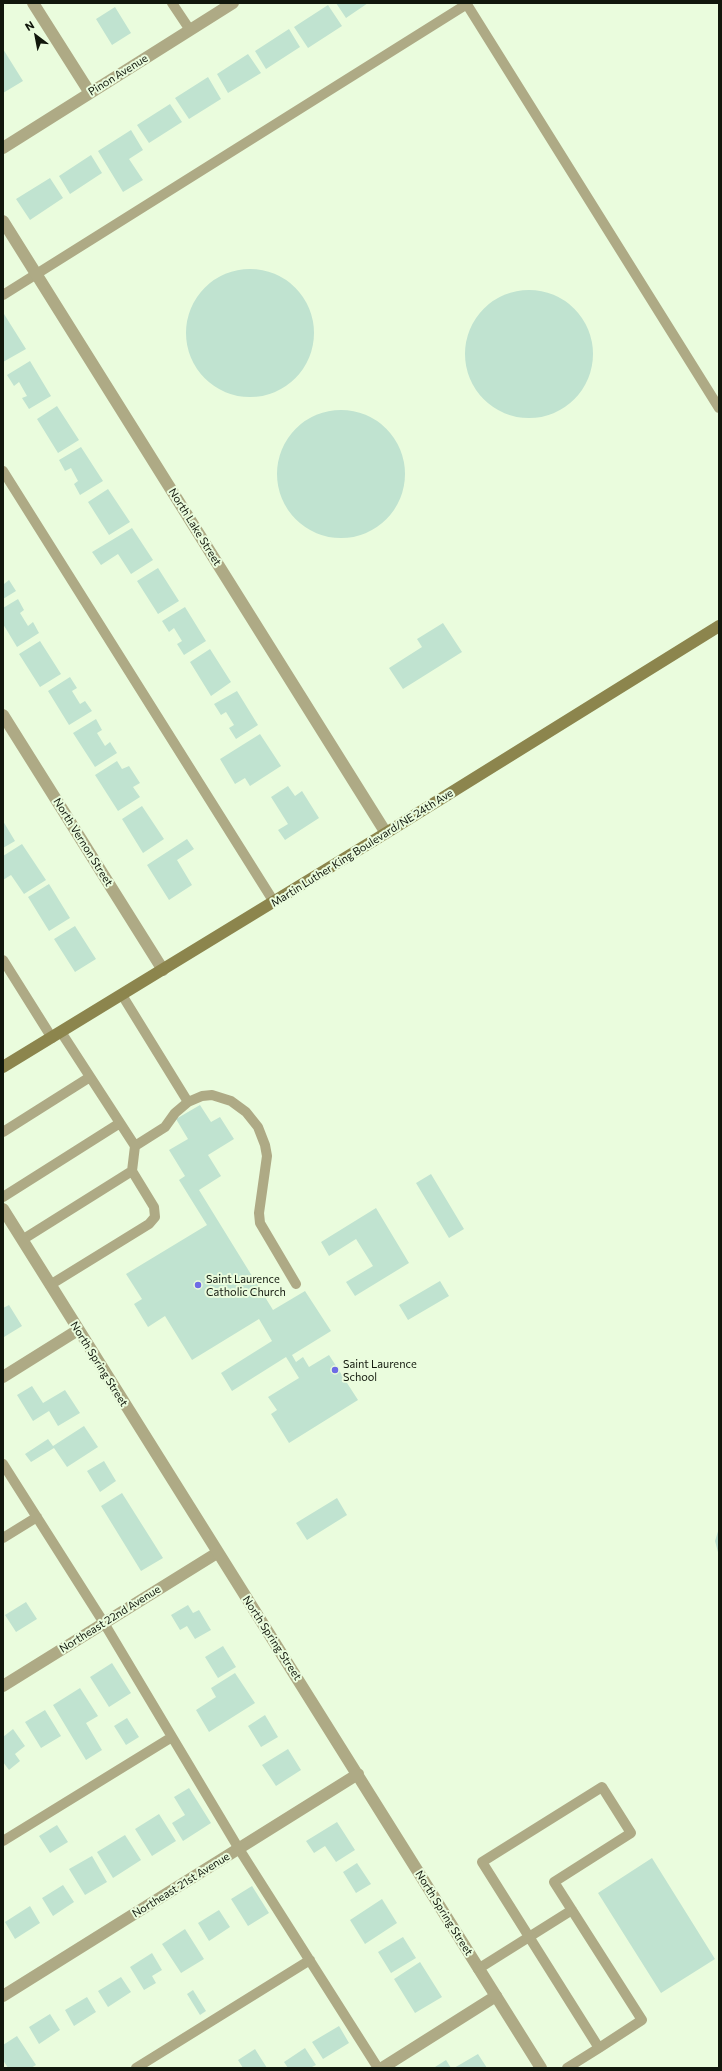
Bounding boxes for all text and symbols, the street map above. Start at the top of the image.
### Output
north arrow [16,16,56,56]
text: N [22,18,36,33]
street label: Pinon Avenue [86,51,150,99]
street label: North Lake Street [166,486,224,568]
street label: Martin Luther King Boulevard/NE 24th Ave [269,786,455,910]
street label: North Vernon Street [51,795,115,889]
place label: Saint Laurence Catholic Church [206,1272,286,1298]
marker: Saint Laurence Catholic Church [193,1280,203,1290]
street label: North Spring Street [67,1319,131,1409]
place label: Saint Laurence School [343,1357,417,1383]
marker: Saint Laurence School [330,1365,340,1375]
street label: Northeast 22nd Avenue [57,1582,163,1656]
street label: North Spring Street [240,1593,304,1683]
street label: Northeast 21st Avenue [130,1850,232,1920]
street label: North Spring Street [412,1868,476,1958]

